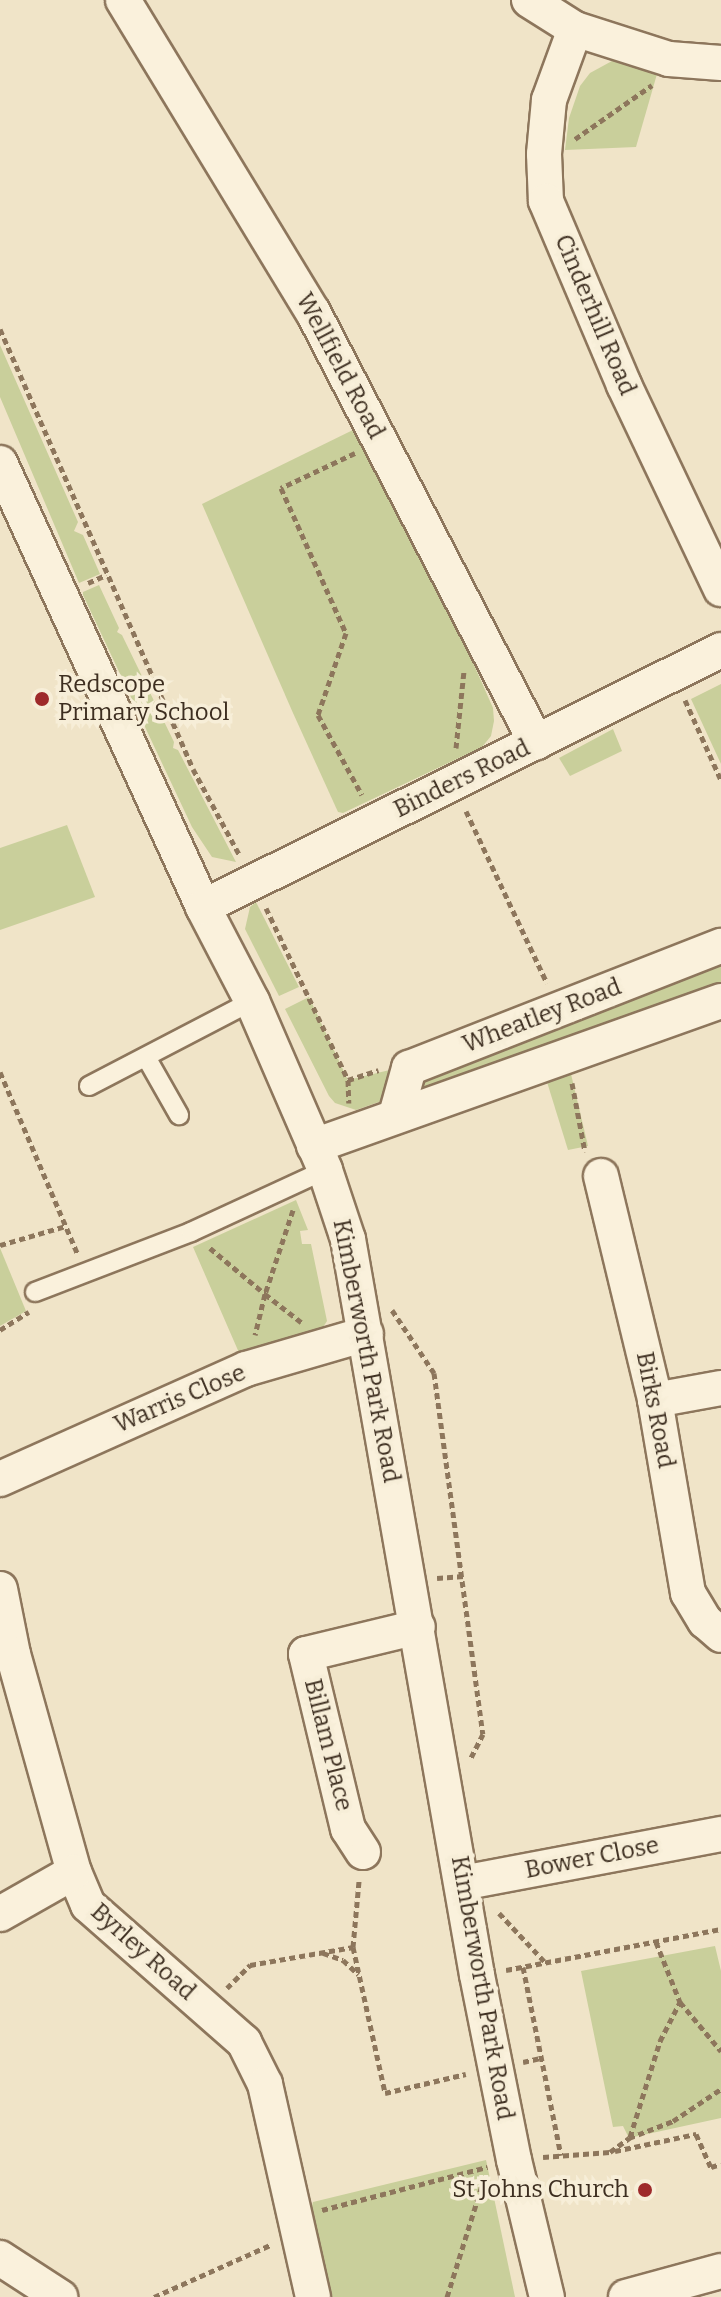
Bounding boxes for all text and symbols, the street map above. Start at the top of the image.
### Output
street label: Cinderhill Road [548,230,642,400]
street label: Wellfield Road [289,288,391,444]
place label: Redscope Primary School [58,671,229,727]
marker: Redscope Primary School [33,690,51,708]
street label: Binders Road [389,734,535,824]
street label: Wheatley Road [459,973,625,1059]
street label: Kimberworth Park Road [326,1217,406,1485]
street label: Birks Road [630,1349,680,1471]
street label: Warris Close [110,1358,250,1440]
street label: Billam Place [298,1676,358,1814]
street label: Bower Close [523,1831,661,1885]
street label: Kimberworth Park Road [445,1854,519,2122]
street label: Byrley Road [85,1897,201,2007]
place label: St Johns Church [452,2176,629,2204]
marker: St Johns Church [636,2181,654,2199]

